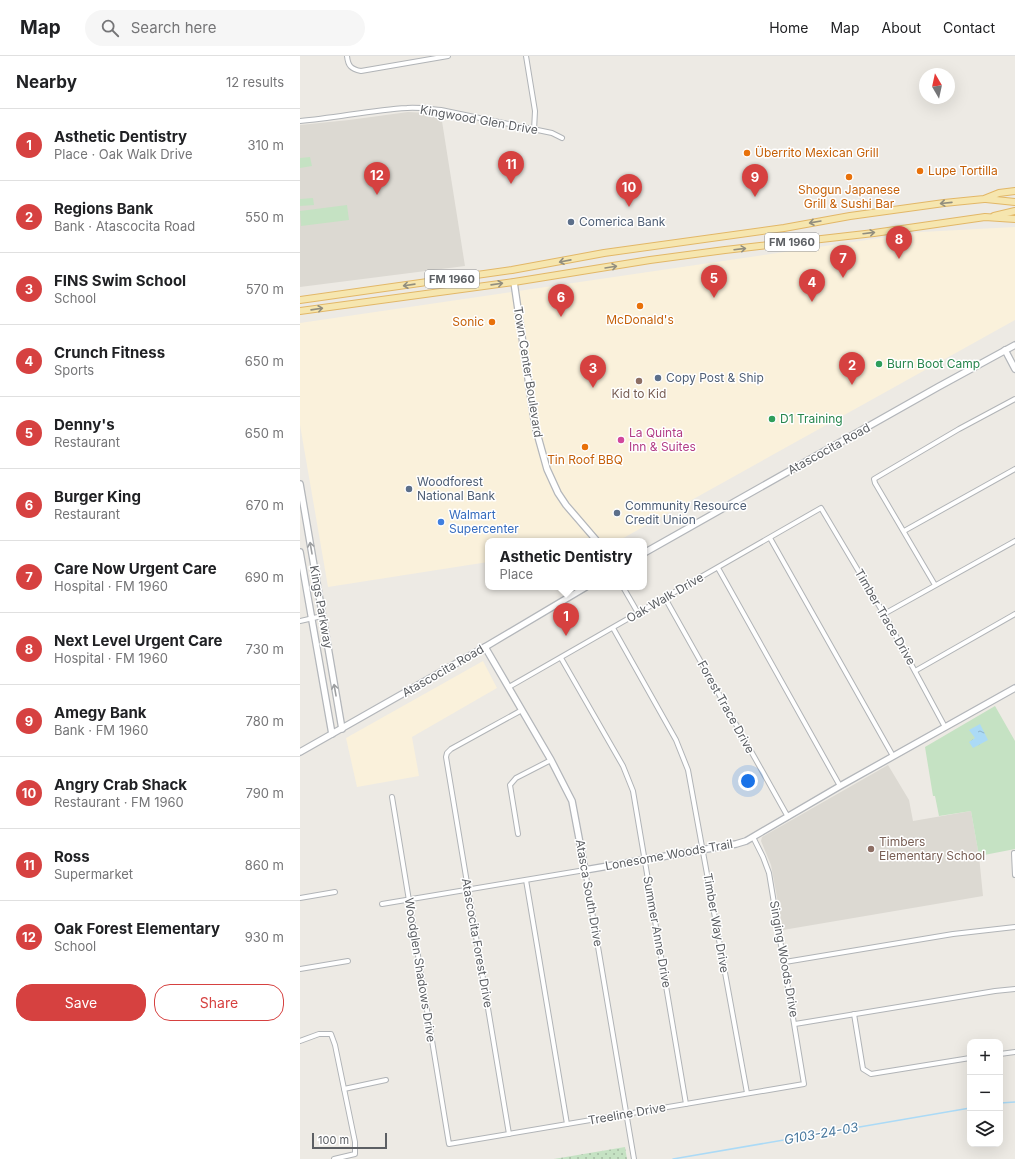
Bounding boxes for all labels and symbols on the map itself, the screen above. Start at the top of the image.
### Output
north arrow [919,68,955,104]
street label: Kingwood Glen Drive [419,102,539,137]
place label: Überrito Mexican Grill [755,145,879,160]
marker: Überrito Mexican Grill [742,148,752,158]
pin: 11 [498,151,524,184]
pin: 12 [364,162,390,195]
place label: Lupe Tortilla [928,163,998,178]
pin: 9 [742,164,768,197]
marker: Lupe Tortilla [915,166,925,176]
marker: Shogun Japanese Grill & Sushi Bar [844,172,854,182]
pin: 10 [616,174,642,207]
place label: Shogun Japanese Grill & Sushi Bar [798,182,900,211]
one-way arrow [940,199,953,207]
place label: Comerica Bank [579,214,666,229]
marker: Comerica Bank [566,217,576,227]
one-way arrow [809,218,822,226]
pin: 8 [886,226,912,259]
one-way arrow [862,230,875,237]
road number: FM 1960 [765,233,819,251]
one-way arrow [733,245,746,252]
pin: 7 [830,245,856,278]
one-way arrow [559,257,572,265]
one-way arrow [604,263,617,271]
pin: 5 [701,265,727,298]
pin: 4 [799,269,825,302]
road number: FM 1960 [425,270,479,288]
one-way arrow [403,281,416,289]
one-way arrow [490,281,503,288]
pin: 6 [548,284,574,317]
marker: McDonald's [635,301,645,311]
one-way arrow [310,305,323,313]
street label: Town Center Boulevard [511,305,546,439]
place label: McDonald's [606,312,674,327]
place label: Sonic [452,314,484,329]
marker: Sonic [487,317,497,327]
pin: 2 [839,352,865,385]
pin: 3 [580,355,606,388]
place label: Burn Boot Camp [887,356,980,371]
marker: Burn Boot Camp [874,359,884,369]
place label: Copy Post & Ship [666,370,764,385]
marker: Copy Post & Ship [653,373,663,383]
marker: Kid to Kid [634,376,644,386]
place label: Kid to Kid [612,386,666,401]
place label: D1 Training [780,411,843,426]
marker: D1 Training [767,414,777,424]
street label: Atascocita Road [785,420,873,477]
place label: La Quinta Inn & Suites [629,425,696,454]
marker: La Quinta Inn & Suites [616,435,626,445]
marker: Tin Roof BBQ [580,442,590,452]
place label: Tin Roof BBQ [547,452,623,467]
place label: Woodforest National Bank [417,474,496,503]
marker: Woodforest National Bank [404,484,414,494]
place label: Community Resource Credit Union [625,498,747,527]
place label: Walmart Supercenter [449,507,519,536]
marker: Community Resource Credit Union [612,508,622,518]
marker: Walmart Supercenter [436,517,446,527]
one-way arrow [307,542,315,555]
street label: Kings Parkway [307,564,336,650]
street label: Timber Trace Drive [852,566,919,668]
street label: Oak Walk Drive [624,569,706,626]
pin: 1 [553,603,579,636]
street label: Atascocita Road [399,641,486,700]
street label: Forest Trace Drive [695,658,758,756]
one-way arrow [331,684,339,697]
your location [738,771,758,791]
place label: Timbers Elementary School [879,834,985,863]
street label: Lonesome Woods Trail [604,836,734,873]
street label: Atasca South Drive [573,838,606,948]
marker: Timbers Elementary School [866,844,876,854]
street label: Timber Way Drive [700,872,733,974]
street label: Summer Anne Drive [640,875,675,989]
street label: Atascocita Forest Drive [459,877,496,1009]
street label: Woodglen Shadows Drive [402,897,439,1043]
street label: Singing Woods Drive [767,899,802,1018]
street label: Treeline Drive [587,1099,667,1128]
water label: G103-24-03 [783,1119,859,1147]
scale bar [312,1131,387,1150]

